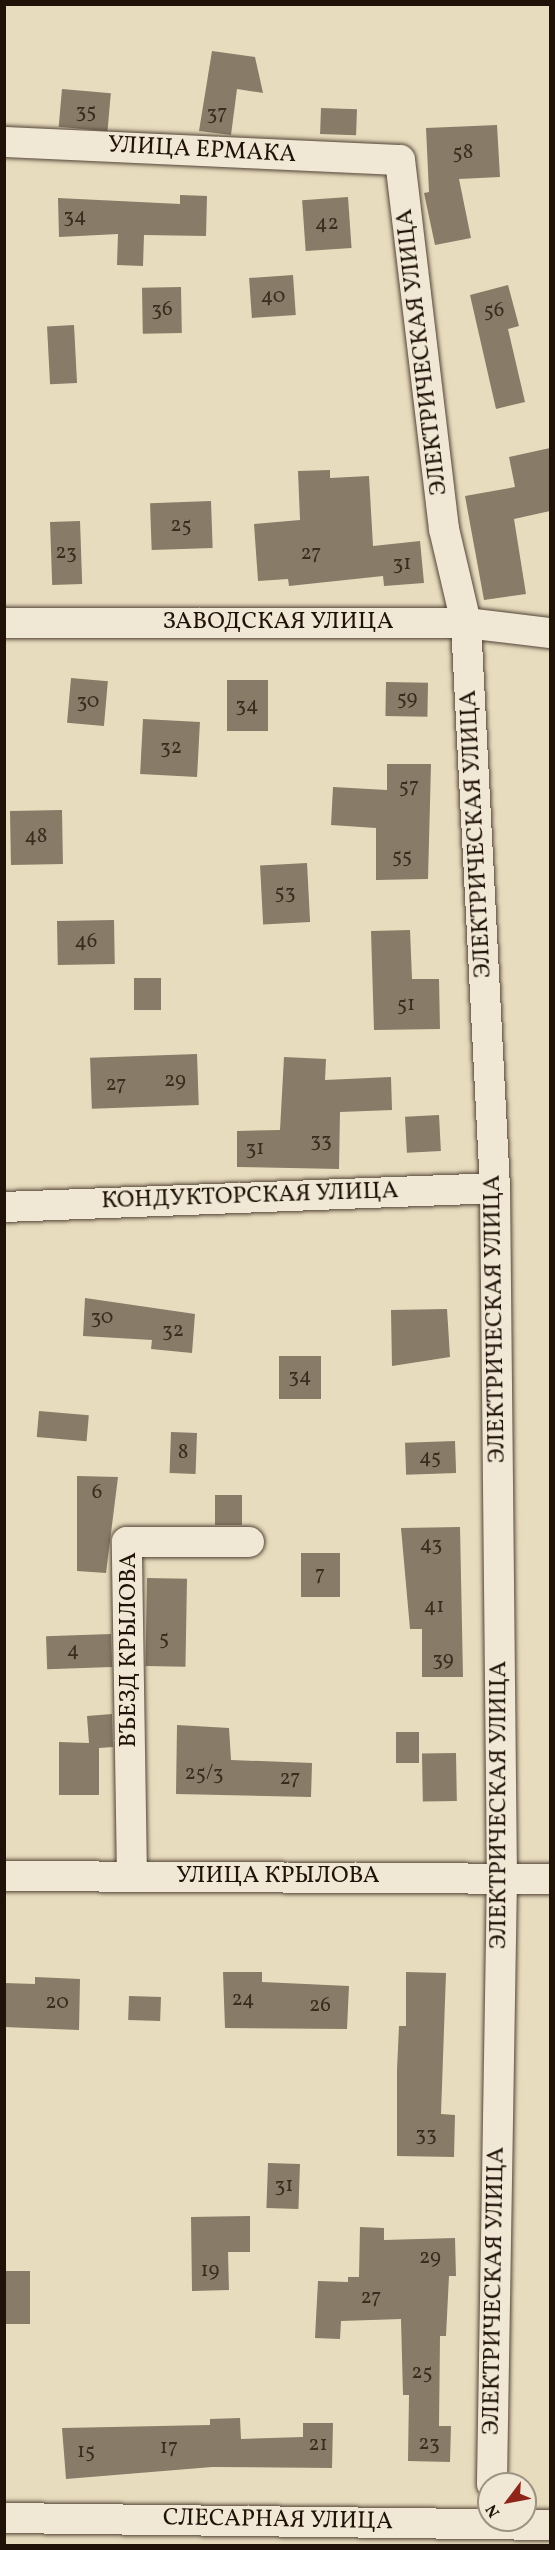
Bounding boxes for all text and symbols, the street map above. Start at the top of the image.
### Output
house number: 35 [76,99,96,125]
house number: 37 [207,101,227,127]
street label: УЛИЦА ЕРМАКА [107,132,297,170]
house number: 58 [453,140,473,166]
house number: 34 [63,204,87,230]
street label: ЭЛЕКТРИЧЕСКАЯ УЛИЦА [391,207,455,497]
house number: 42 [315,211,339,237]
house number: 40 [261,284,285,310]
house number: 36 [151,297,173,323]
house number: 56 [484,298,504,324]
house number: 25 [170,513,192,539]
house number: 23 [55,540,77,566]
house number: 27 [301,541,321,567]
house number: 31 [393,551,411,577]
street label: ЗАВОДСКАЯ УЛИЦА [162,609,394,637]
house number: 59 [397,686,417,712]
house number: 30 [77,689,99,715]
street label: ЭЛЕКТРИЧЕСКАЯ УЛИЦА [455,689,499,979]
house number: 34 [235,693,259,719]
house number: 32 [160,735,182,761]
house number: 57 [399,774,419,800]
house number: 48 [25,824,47,850]
house number: 55 [392,844,412,870]
house number: 53 [275,880,295,906]
house number: 46 [75,929,97,955]
house number: 51 [397,992,415,1018]
house number: 29 [164,1068,186,1094]
house number: 27 [106,1072,126,1098]
house number: 33 [310,1128,332,1154]
house number: 31 [246,1136,264,1162]
street label: ЭЛЕКТРИЧЕСКАЯ УЛИЦА [479,1175,513,1463]
street label: КОНДУКТОРСКАЯ УЛИЦА [101,1177,399,1217]
house number: 30 [91,1305,113,1331]
house number: 32 [162,1318,184,1344]
house number: 34 [288,1364,312,1390]
house number: 8 [178,1440,188,1466]
house number: 45 [419,1445,441,1471]
house number: 6 [92,1480,102,1506]
house number: 43 [420,1532,442,1558]
street label: ВЪЕЗД КРЫЛОВА [116,1552,144,1748]
house number: 7 [315,1562,325,1588]
house number: 41 [424,1594,444,1620]
house number: 5 [159,1626,169,1652]
house number: 4 [67,1638,79,1664]
house number: 39 [432,1647,454,1673]
street label: ЭЛЕКТРИЧЕСКАЯ УЛИЦА [486,1661,514,1949]
house number: 25/3 [184,1761,224,1787]
house number: 27 [280,1766,300,1792]
street label: УЛИЦА КРЫЛОВА [176,1863,380,1891]
house number: 24 [231,1987,255,2013]
house number: 20 [45,1990,69,2016]
house number: 26 [309,1993,331,2019]
house number: 33 [415,2122,437,2148]
street label: ЭЛЕКТРИЧЕСКАЯ УЛИЦА [478,2147,512,2435]
house number: 31 [275,2173,293,2199]
house number: 29 [419,2245,441,2271]
house number: 19 [200,2258,220,2284]
house number: 27 [361,2285,381,2311]
house number: 25 [411,2360,433,2386]
house number: 23 [418,2431,440,2457]
house number: 21 [308,2432,328,2458]
house number: 17 [160,2435,178,2461]
house number: 15 [77,2439,95,2465]
north arrow [477,2472,537,2532]
text: N [481,2500,506,2521]
street label: СЛЕСАРНАЯ УЛИЦА [163,2505,393,2537]

